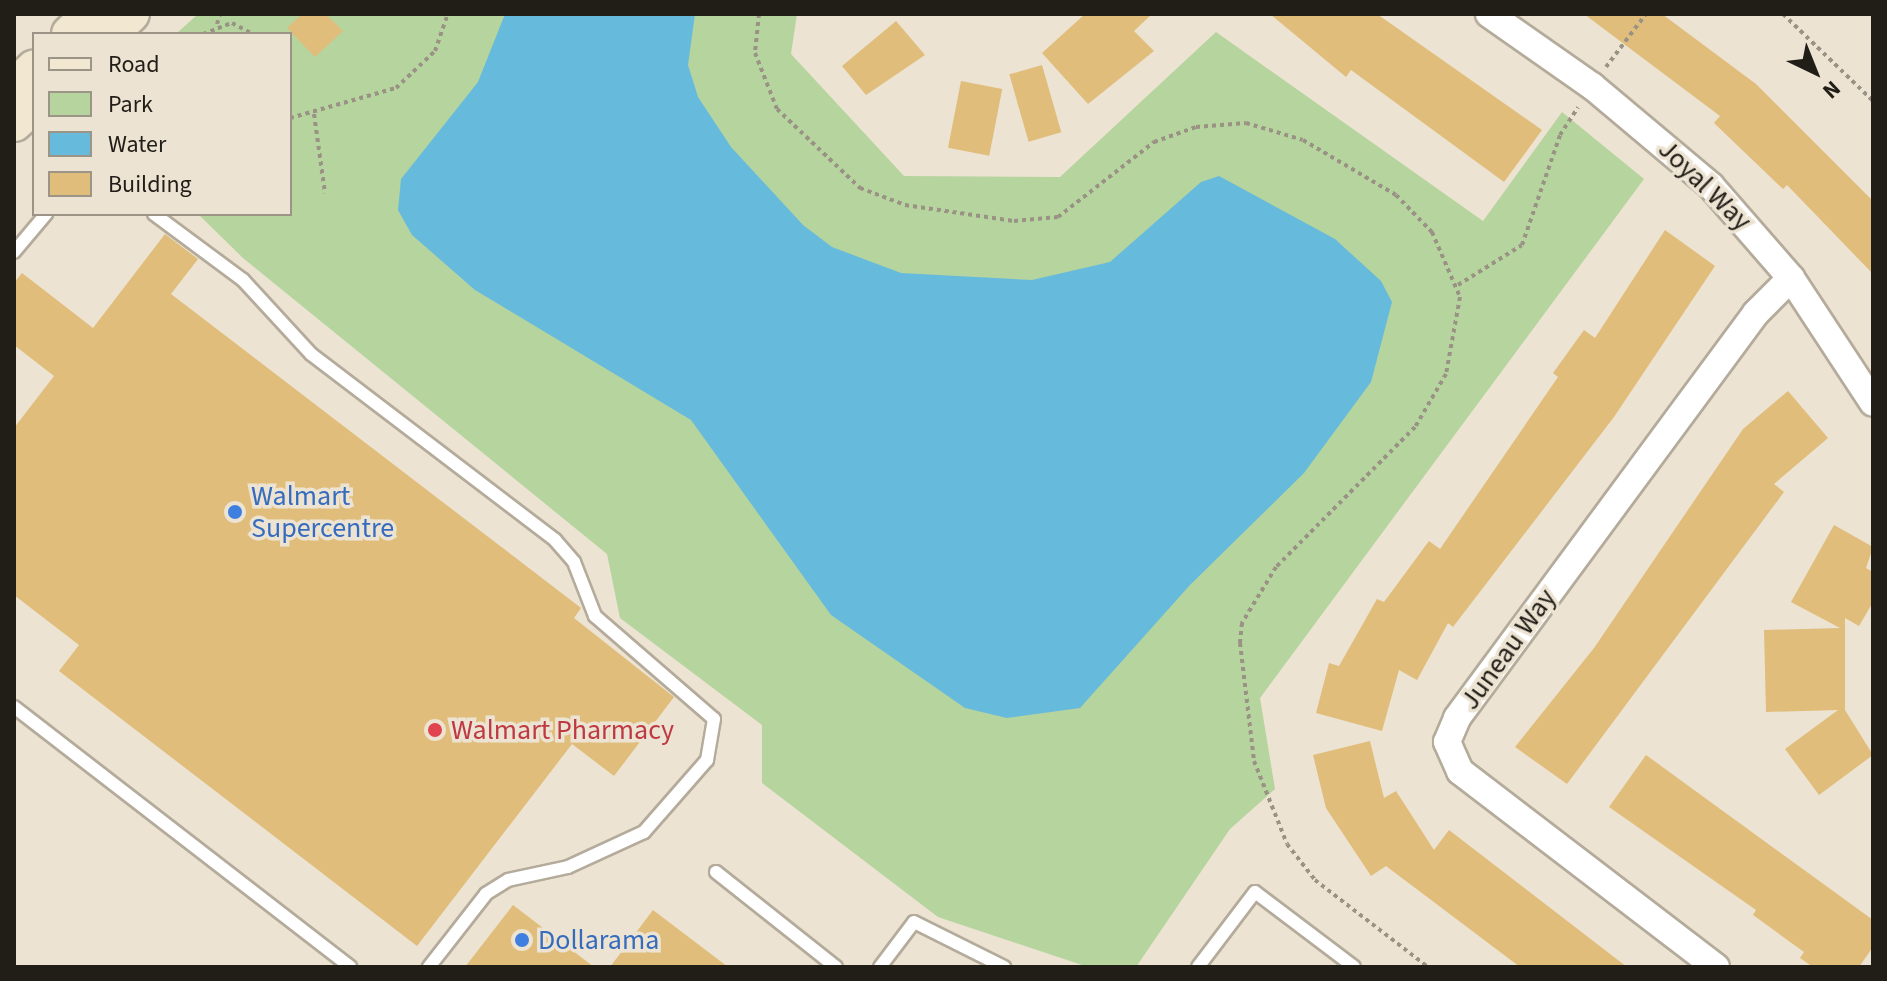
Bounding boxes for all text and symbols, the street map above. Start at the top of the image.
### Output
legend [32,32,292,216]
north arrow [1775,32,1855,112]
text: Road [108,47,160,82]
text: N [1815,73,1848,106]
text: Park [108,87,153,122]
text: Water [108,127,166,162]
street label: Joyal Way [1651,132,1759,238]
text: Building [108,167,192,202]
place label: Walmart Supercentre [251,479,394,545]
marker: Walmart Supercentre [226,503,244,521]
street label: Juneau Way [1453,582,1563,716]
place label: Walmart Pharmacy [451,713,674,747]
marker: Walmart Pharmacy [426,721,444,739]
place label: Dollarama [538,923,659,957]
marker: Dollarama [513,931,531,949]

